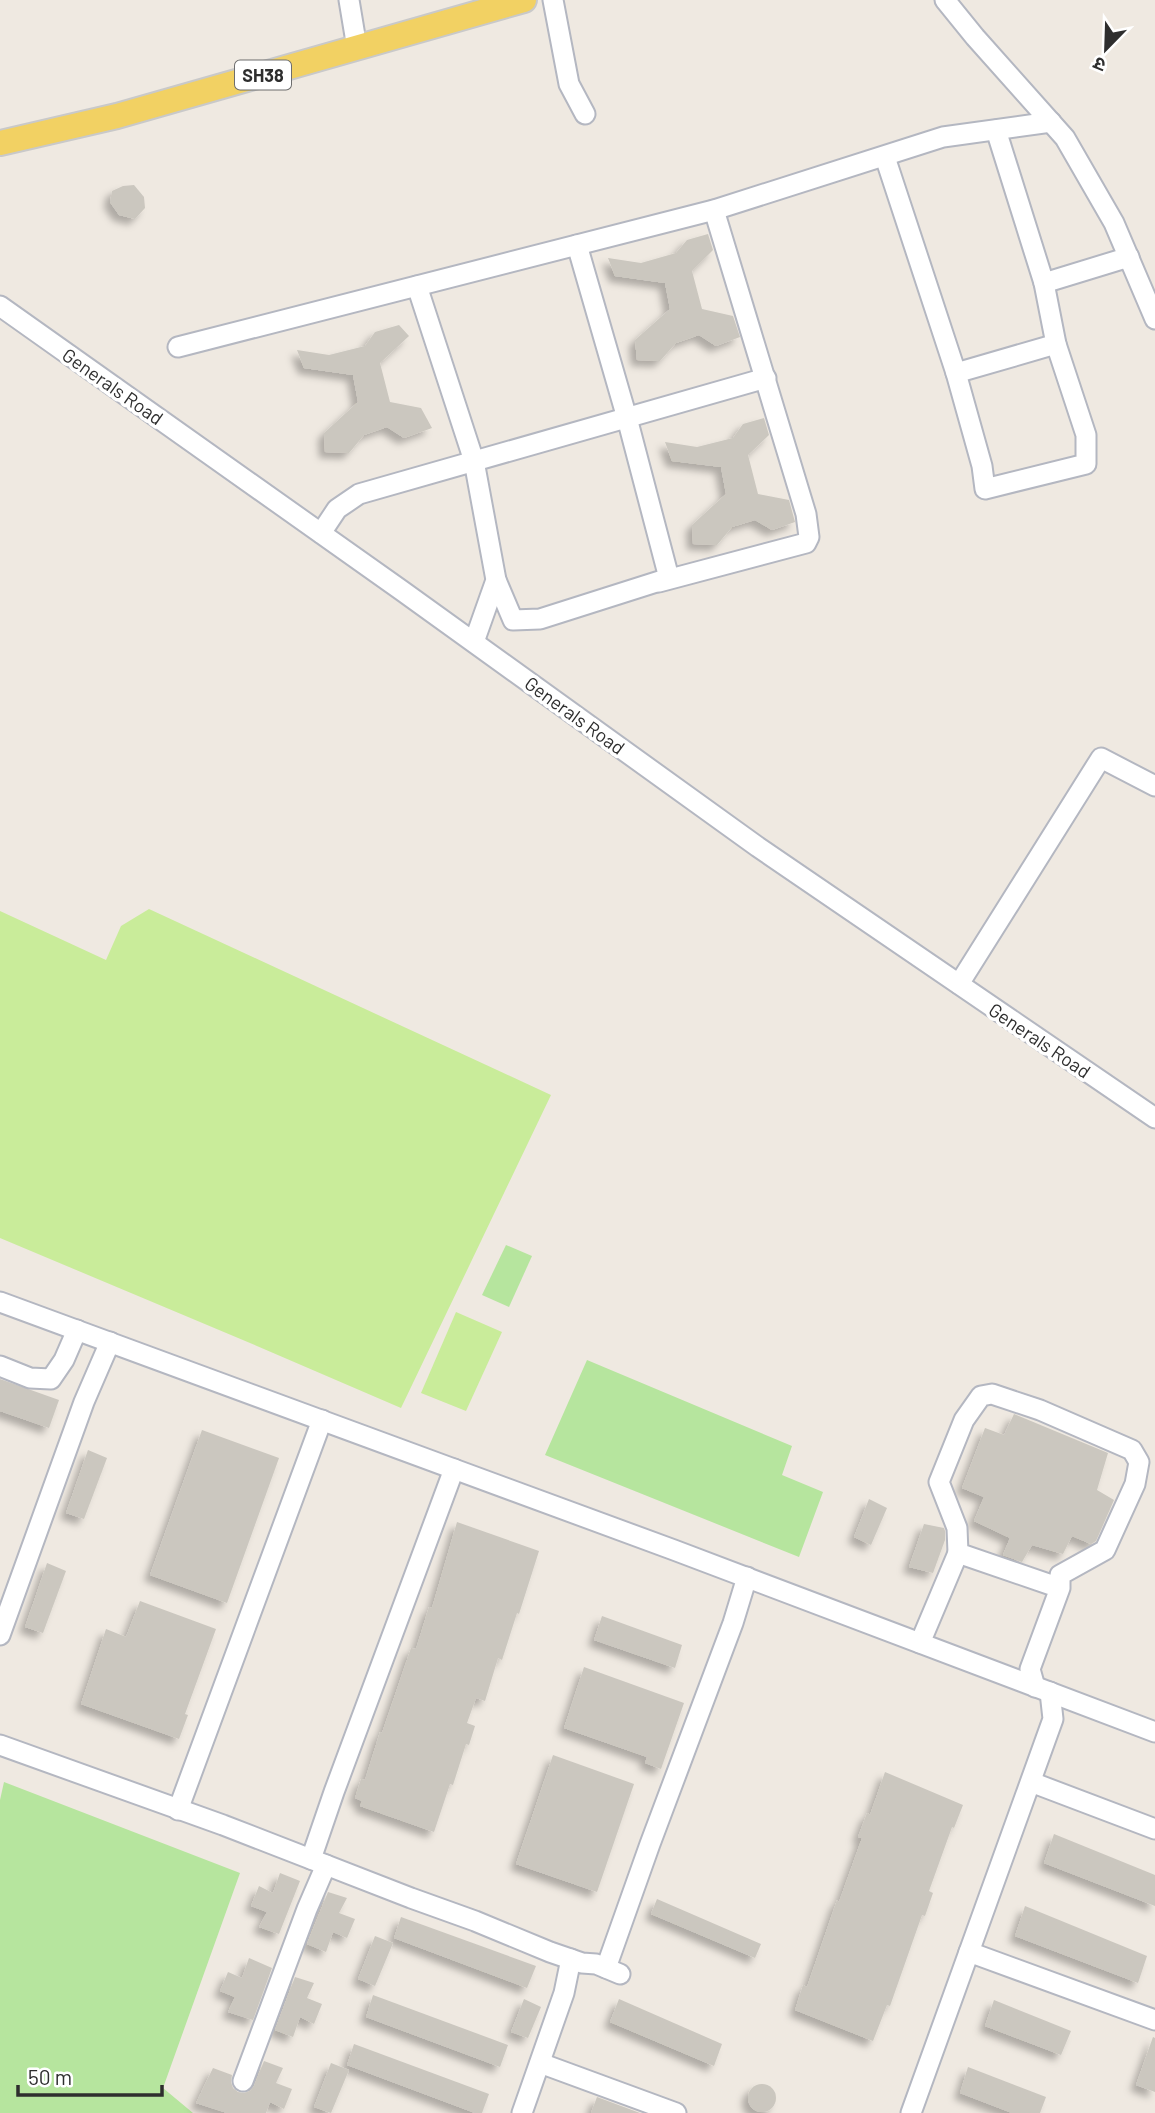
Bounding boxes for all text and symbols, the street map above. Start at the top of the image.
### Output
north arrow [1071,14,1141,84]
text: उ [1089,52,1109,78]
road number: SH38 [235,60,291,90]
street label: Generals Road [58,343,168,429]
street label: Generals Road [521,671,629,759]
street label: Generals Road [985,997,1095,1083]
scale bar [18,2054,161,2098]
text: 50 m [28,2064,72,2089]

